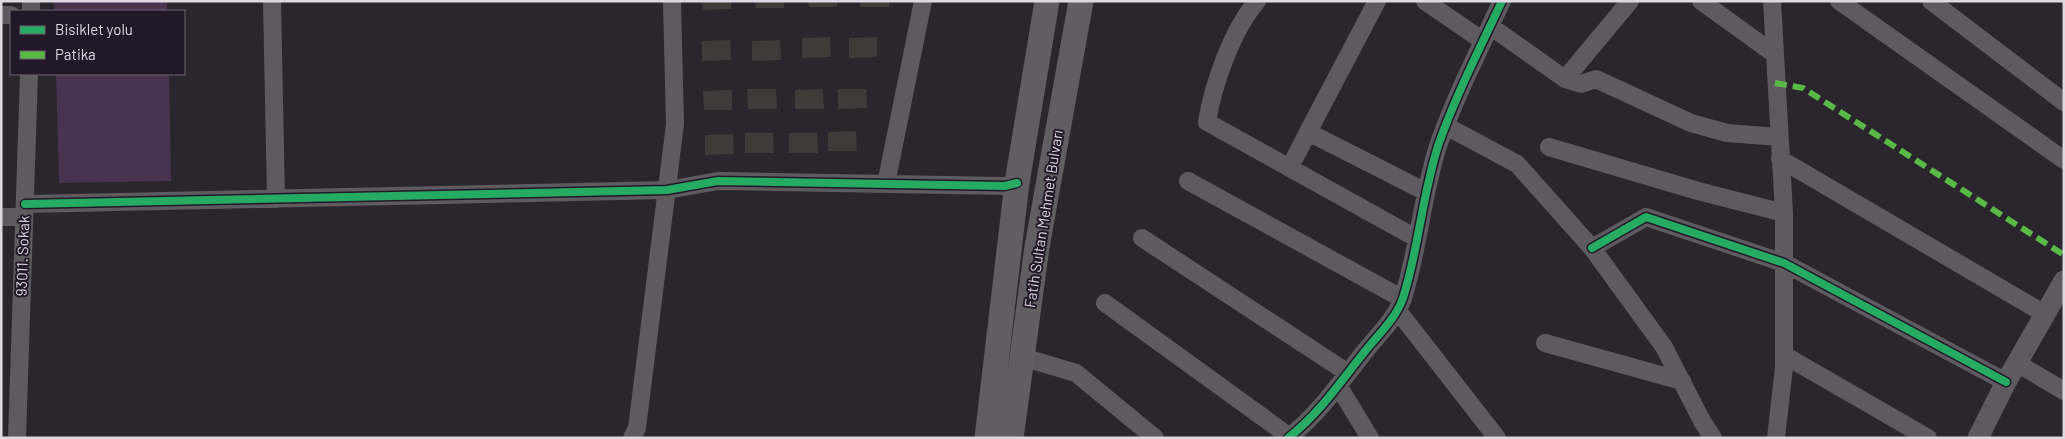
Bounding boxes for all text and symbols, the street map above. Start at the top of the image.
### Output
legend [10,10,185,75]
text: Bisiklet yolu [55,20,133,38]
text: Patika [55,45,96,63]
street label: Fatih Sultan Mehmet Bulvarı [1020,129,1066,309]
street label: 93011. Sokak [12,215,32,297]

